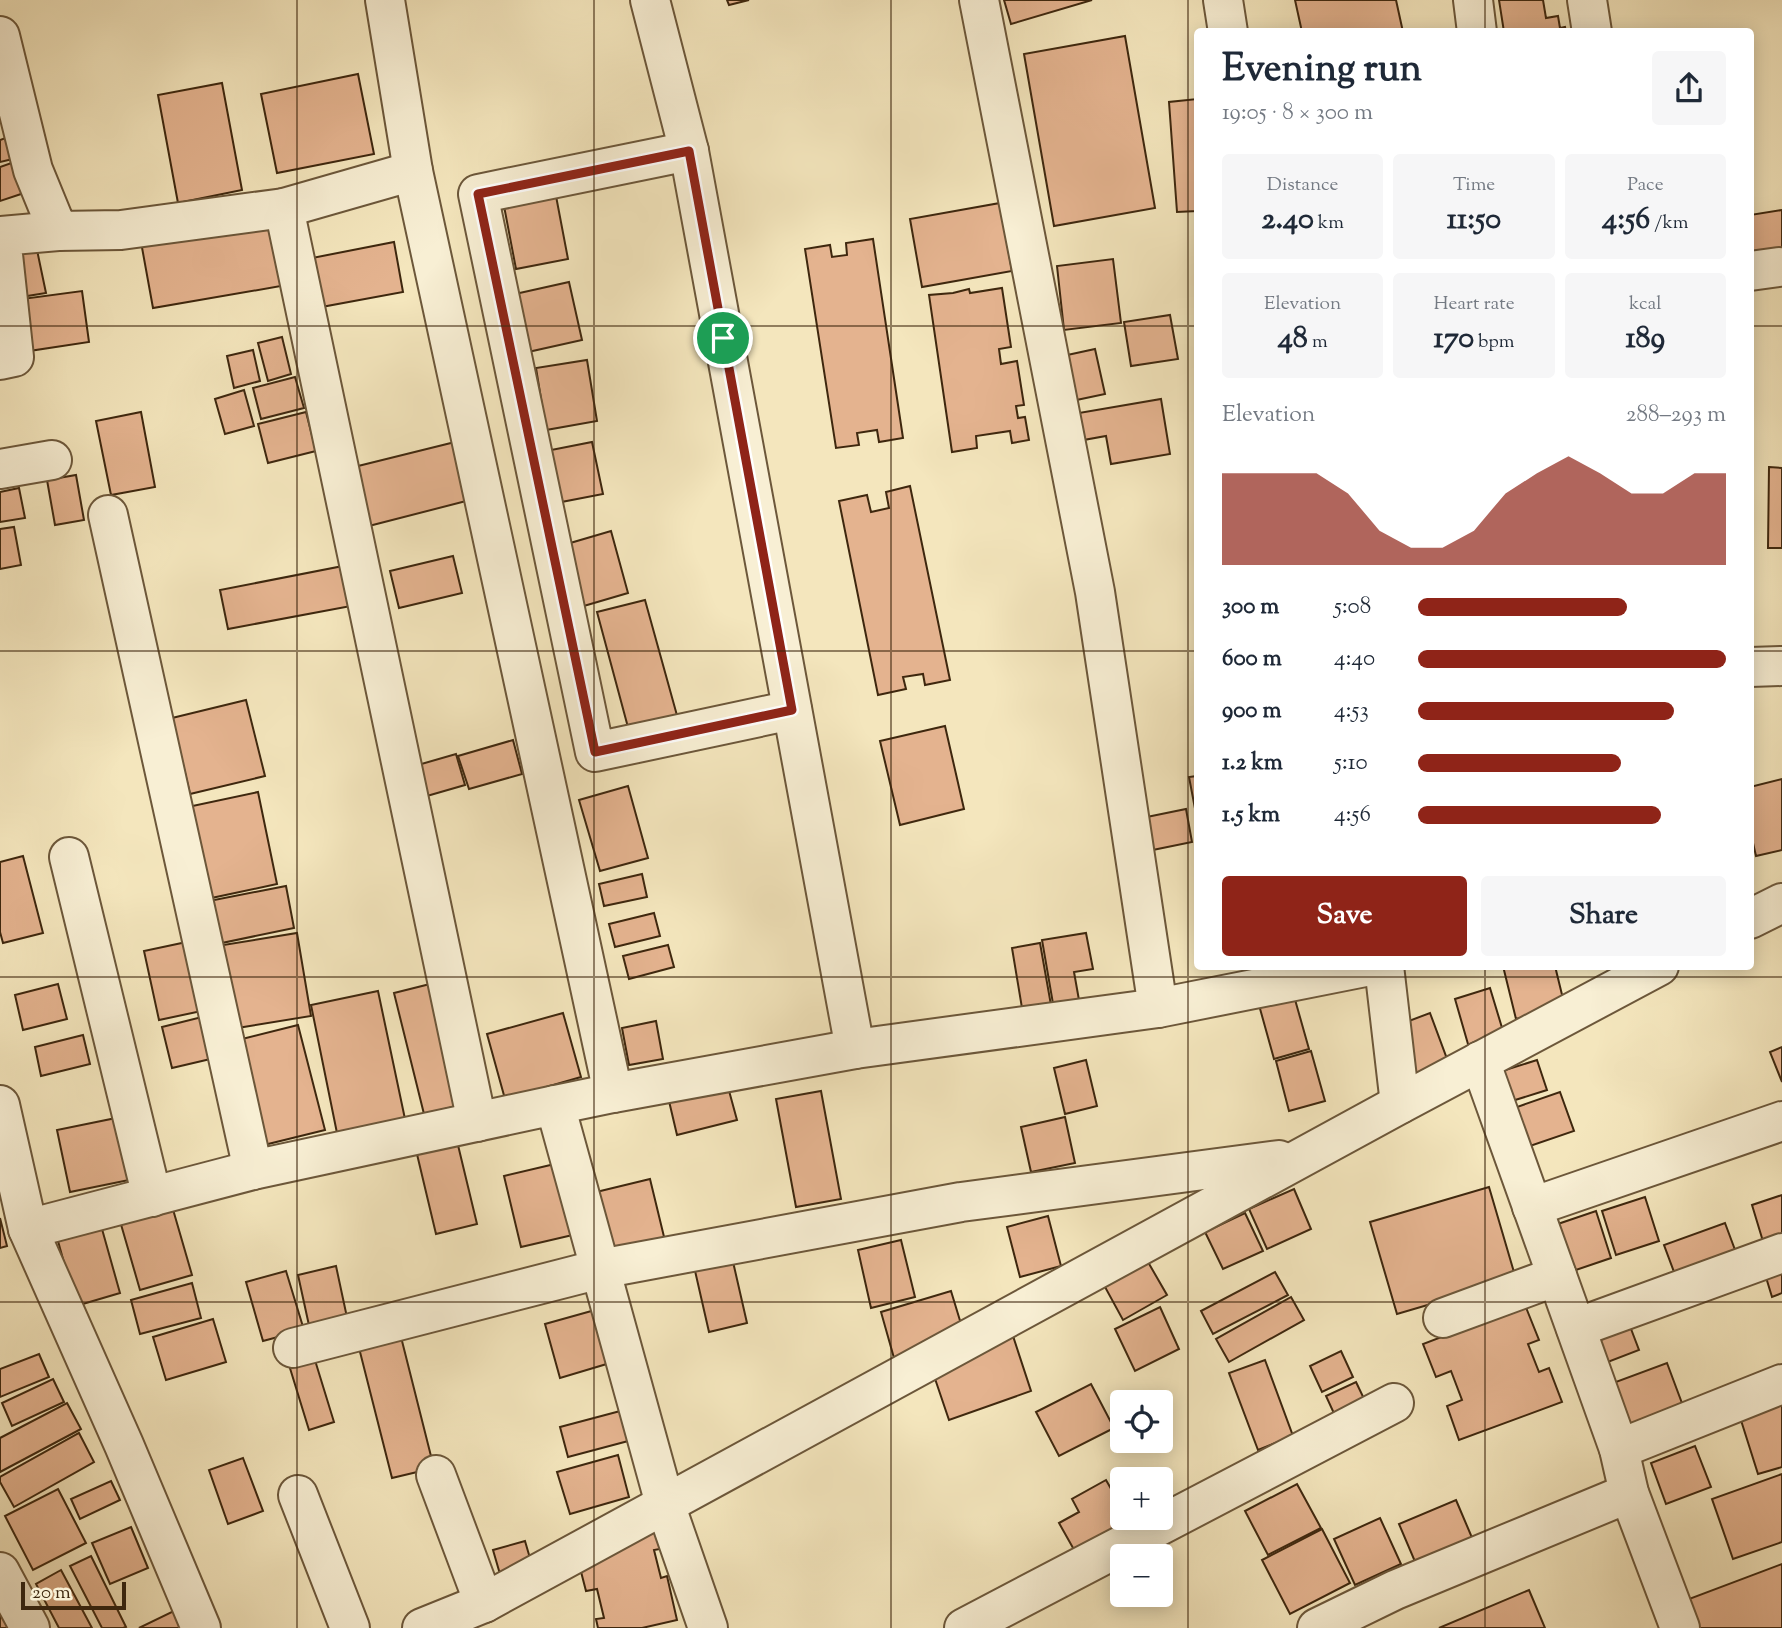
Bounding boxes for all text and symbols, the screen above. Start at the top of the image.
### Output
text: Evening run [1222,44,1422,98]
button: share [1652,51,1726,125]
text: 19:05 · 8 × 300 m [1222,97,1373,130]
text: Distance [1267,172,1338,199]
text: Time [1453,172,1495,199]
text: Pace [1627,172,1664,199]
text: 2.40 [1261,199,1314,242]
text: 11:50 [1447,199,1501,242]
text: 4:56 [1602,199,1650,242]
text: km [1314,210,1344,237]
text: /km [1650,210,1689,237]
text: Elevation [1264,291,1341,318]
text: Heart rate [1433,291,1515,318]
text: kcal [1629,291,1662,318]
pin [693,308,753,368]
text: 48 [1278,318,1308,361]
text: 170 [1433,318,1474,361]
text: 189 [1625,318,1665,361]
icon: arrive [704,319,742,357]
text: m [1308,329,1328,356]
text: bpm [1474,329,1515,356]
text: Elevation [1222,399,1315,432]
text: 288–293 m [1626,399,1726,432]
text: 300 m [1222,591,1279,624]
text: 5:08 [1334,591,1371,624]
text: 600 m [1222,643,1282,676]
text: 4:40 [1334,643,1375,676]
text: 900 m [1222,695,1281,728]
text: 4:53 [1334,695,1369,728]
text: 1.2 km [1222,747,1283,780]
text: 5:10 [1334,747,1368,780]
text: 1.5 km [1222,799,1280,832]
text: 4:56 [1334,799,1371,832]
button: Save [1222,876,1467,956]
button: Share [1481,876,1726,956]
map controls [1110,1390,1173,1607]
button: locate [1110,1390,1173,1453]
button: + [1110,1467,1173,1530]
button: − [1110,1544,1173,1607]
scale bar [21,1579,126,1611]
text: 20 m [32,1580,71,1607]

